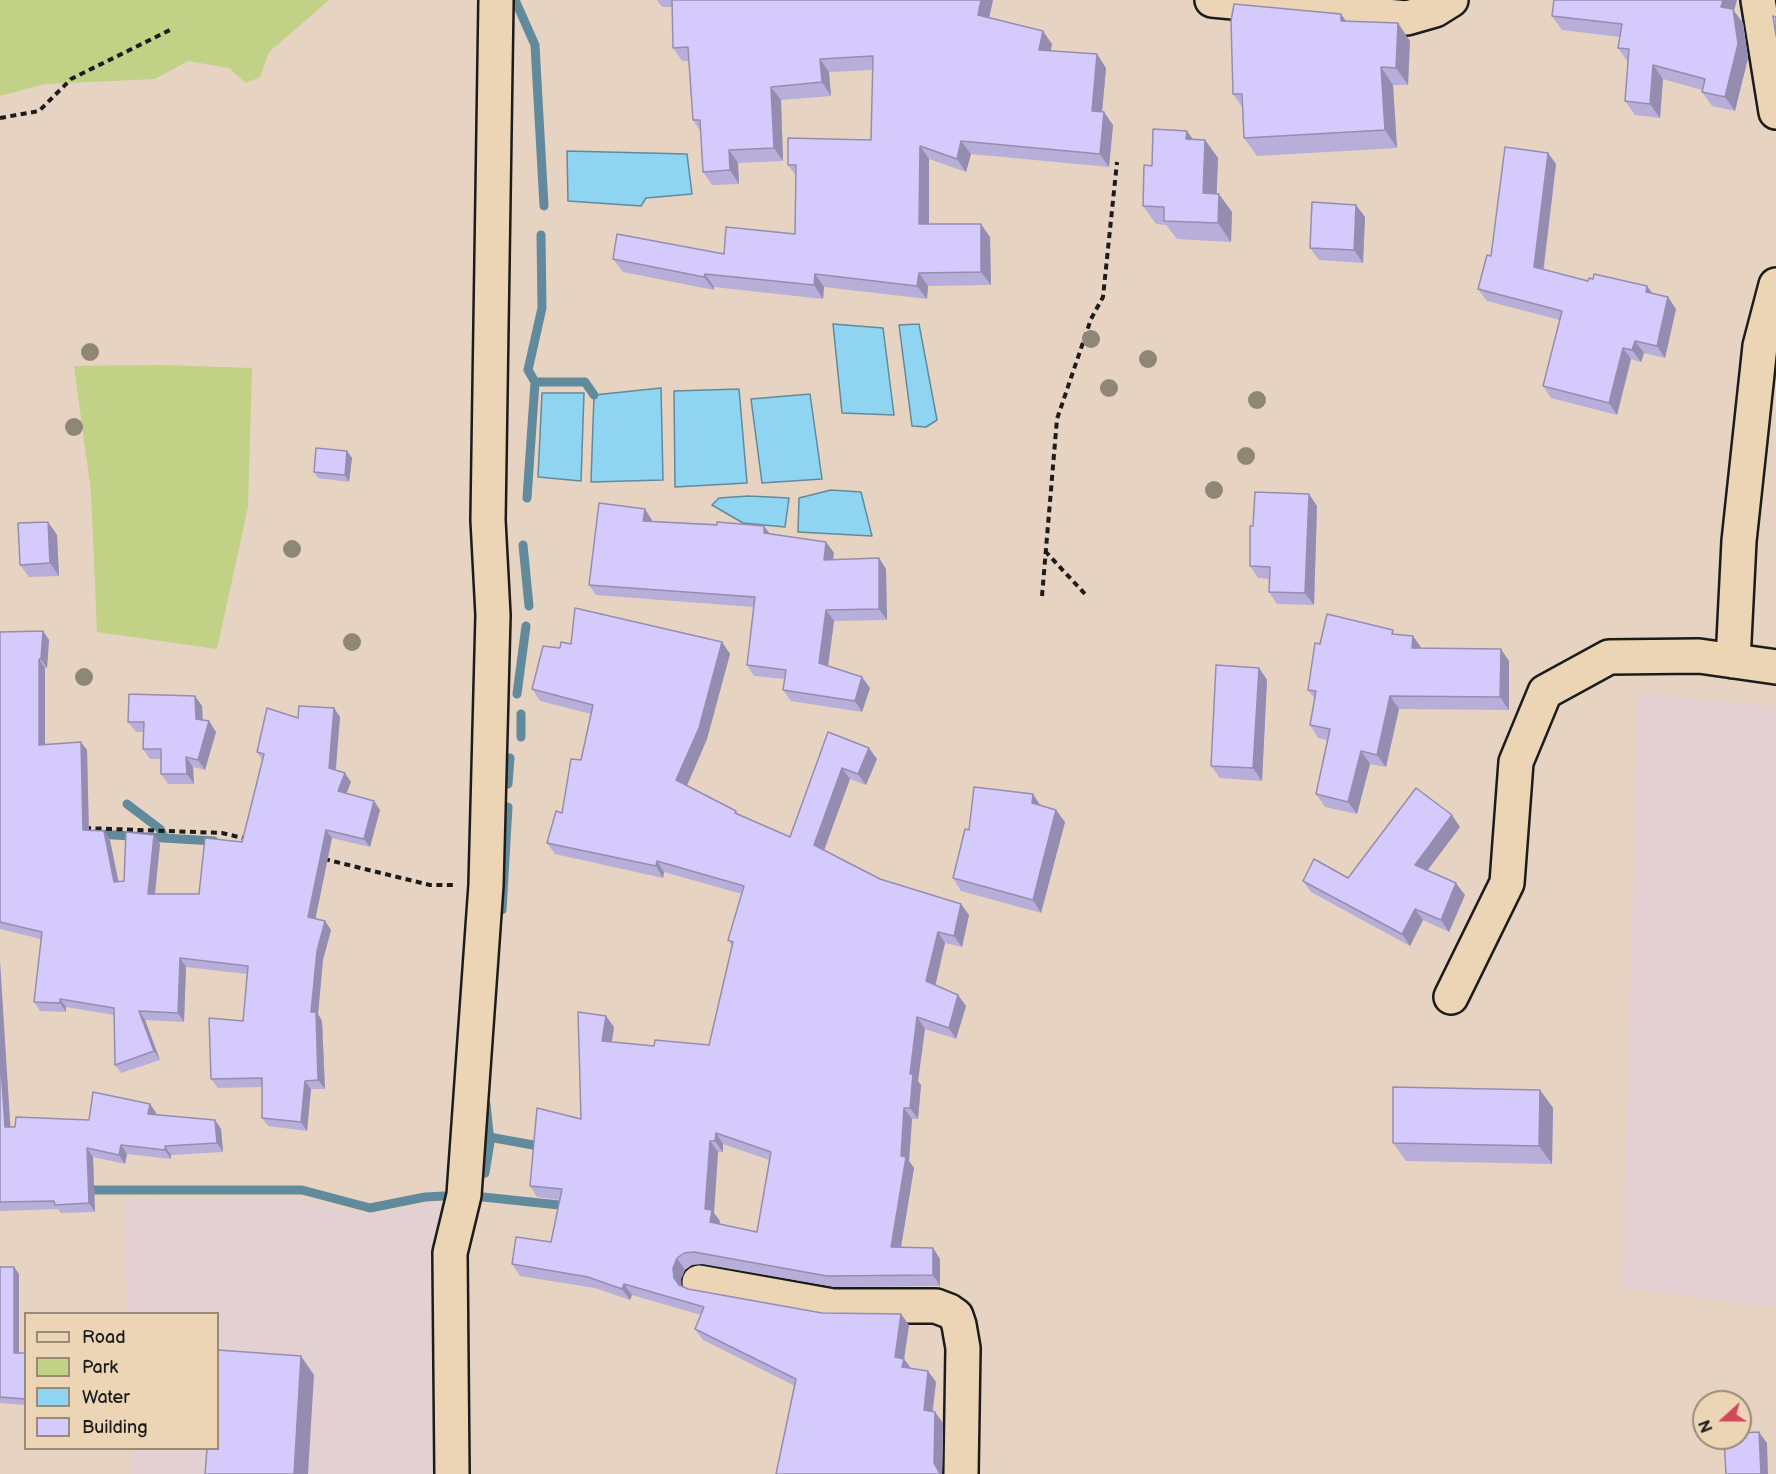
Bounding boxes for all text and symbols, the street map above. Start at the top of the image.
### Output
legend [24,1312,219,1450]
text: Road [82,1327,126,1348]
text: Park [82,1357,118,1378]
text: Water [82,1387,130,1408]
north arrow [1692,1390,1752,1450]
text: Building [82,1417,148,1438]
text: N [1696,1417,1718,1435]

